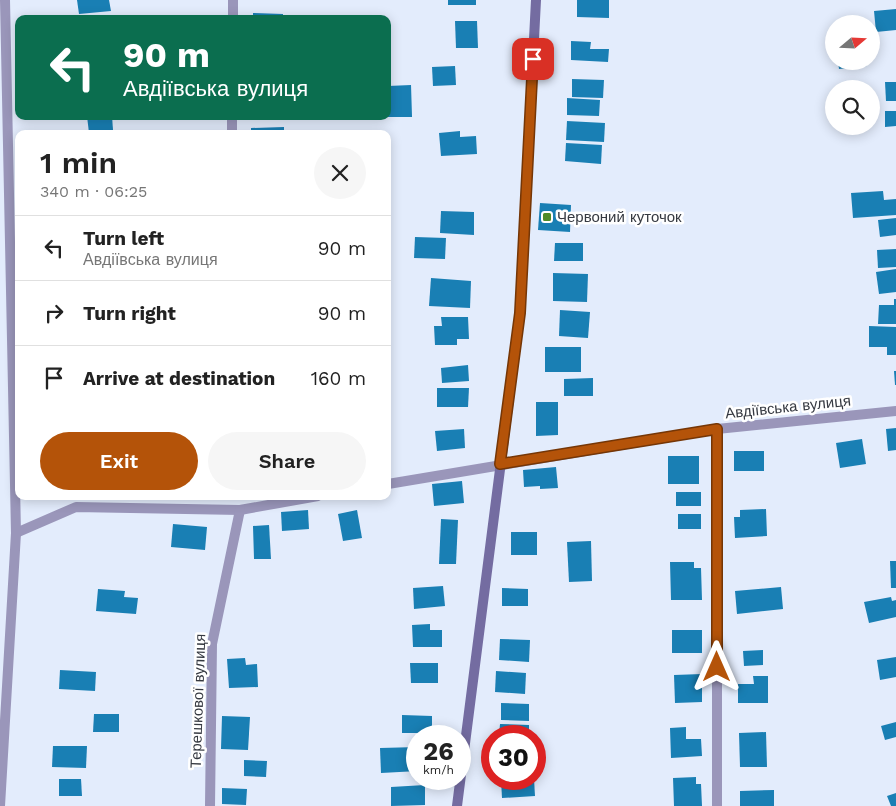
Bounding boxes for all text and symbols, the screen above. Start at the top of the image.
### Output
north arrow [825,15,880,70]
map controls [825,15,880,135]
text: 90 m [123,34,210,76]
icon: left [40,35,105,100]
pin [512,38,554,80]
icon: arrive [519,45,547,73]
text: Авдіївська вулиця [123,76,308,101]
button: search [825,80,880,135]
text: 1 min [40,145,117,180]
button: close [314,147,366,199]
text: 340 m · 06:25 [40,182,147,201]
place label: Червоний куточок [557,208,682,226]
marker: Червоний куточок [541,211,553,223]
text: Turn left [83,227,164,250]
icon: left [40,234,68,262]
text: 90 m [318,237,366,260]
text: Авдіївська вулиця [83,250,218,269]
icon: right [40,299,68,327]
text: Turn right [83,302,176,325]
text: 90 m [318,302,366,325]
icon: arrive [40,364,68,392]
text: Arrive at destination [83,367,275,390]
text: 160 m [311,367,366,390]
street label: Авдіївська вулиця [724,391,852,423]
button: Exit [40,432,198,490]
button: Share [208,432,366,490]
street label: Терешкової вулиця [187,633,209,769]
position arrow [690,640,742,692]
speed limit sign: 30 [481,725,546,790]
text: 26 [423,737,454,766]
text: km/h [423,763,454,777]

